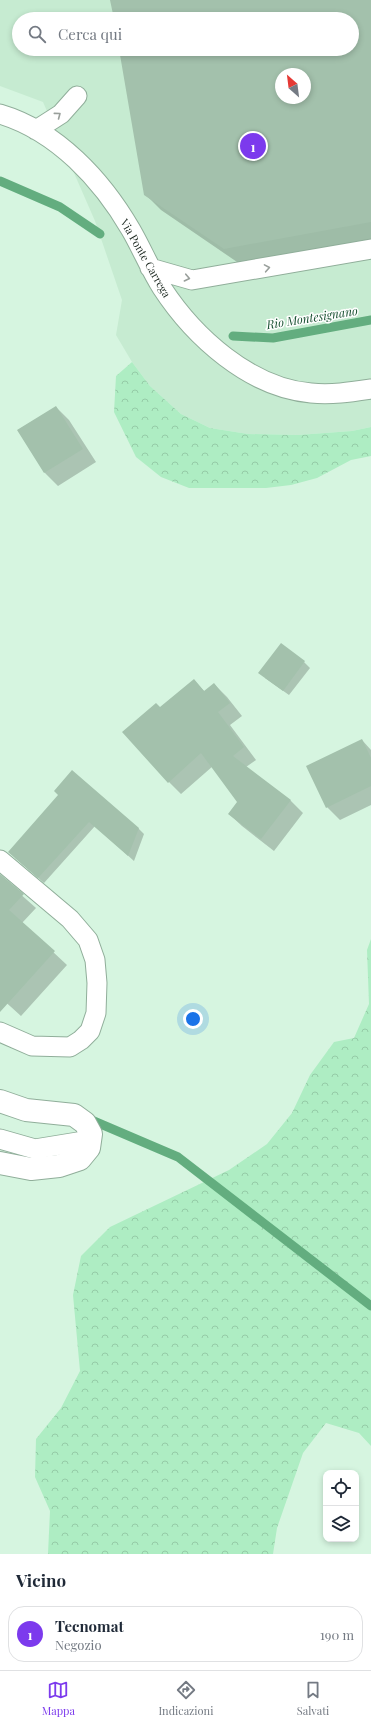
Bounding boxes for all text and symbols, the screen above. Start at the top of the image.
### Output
search box [12,12,359,56]
icon: search [26,23,48,45]
text: Cerca qui [58,24,122,44]
north arrow [275,68,311,104]
one-way arrow [54,113,61,120]
pin: 1 [240,131,266,161]
street label: Via Ponte Carrega [117,215,175,300]
one-way arrow [264,264,270,272]
one-way arrow [184,274,190,282]
water label: Rio Montesignano [264,302,359,332]
your location [183,1009,203,1029]
map controls [323,1470,359,1542]
button: locate [323,1470,359,1506]
button: layers [323,1506,359,1542]
text: Vicino [16,1569,66,1591]
text: Tecnomat [55,1616,124,1636]
text: 1 [28,1626,32,1643]
text: 190 m [320,1626,354,1643]
text: Negozio [55,1636,102,1653]
tab: Mappa [42,1679,75,1718]
tab: Indicazioni [158,1679,213,1718]
tab: Salvati [297,1679,329,1718]

